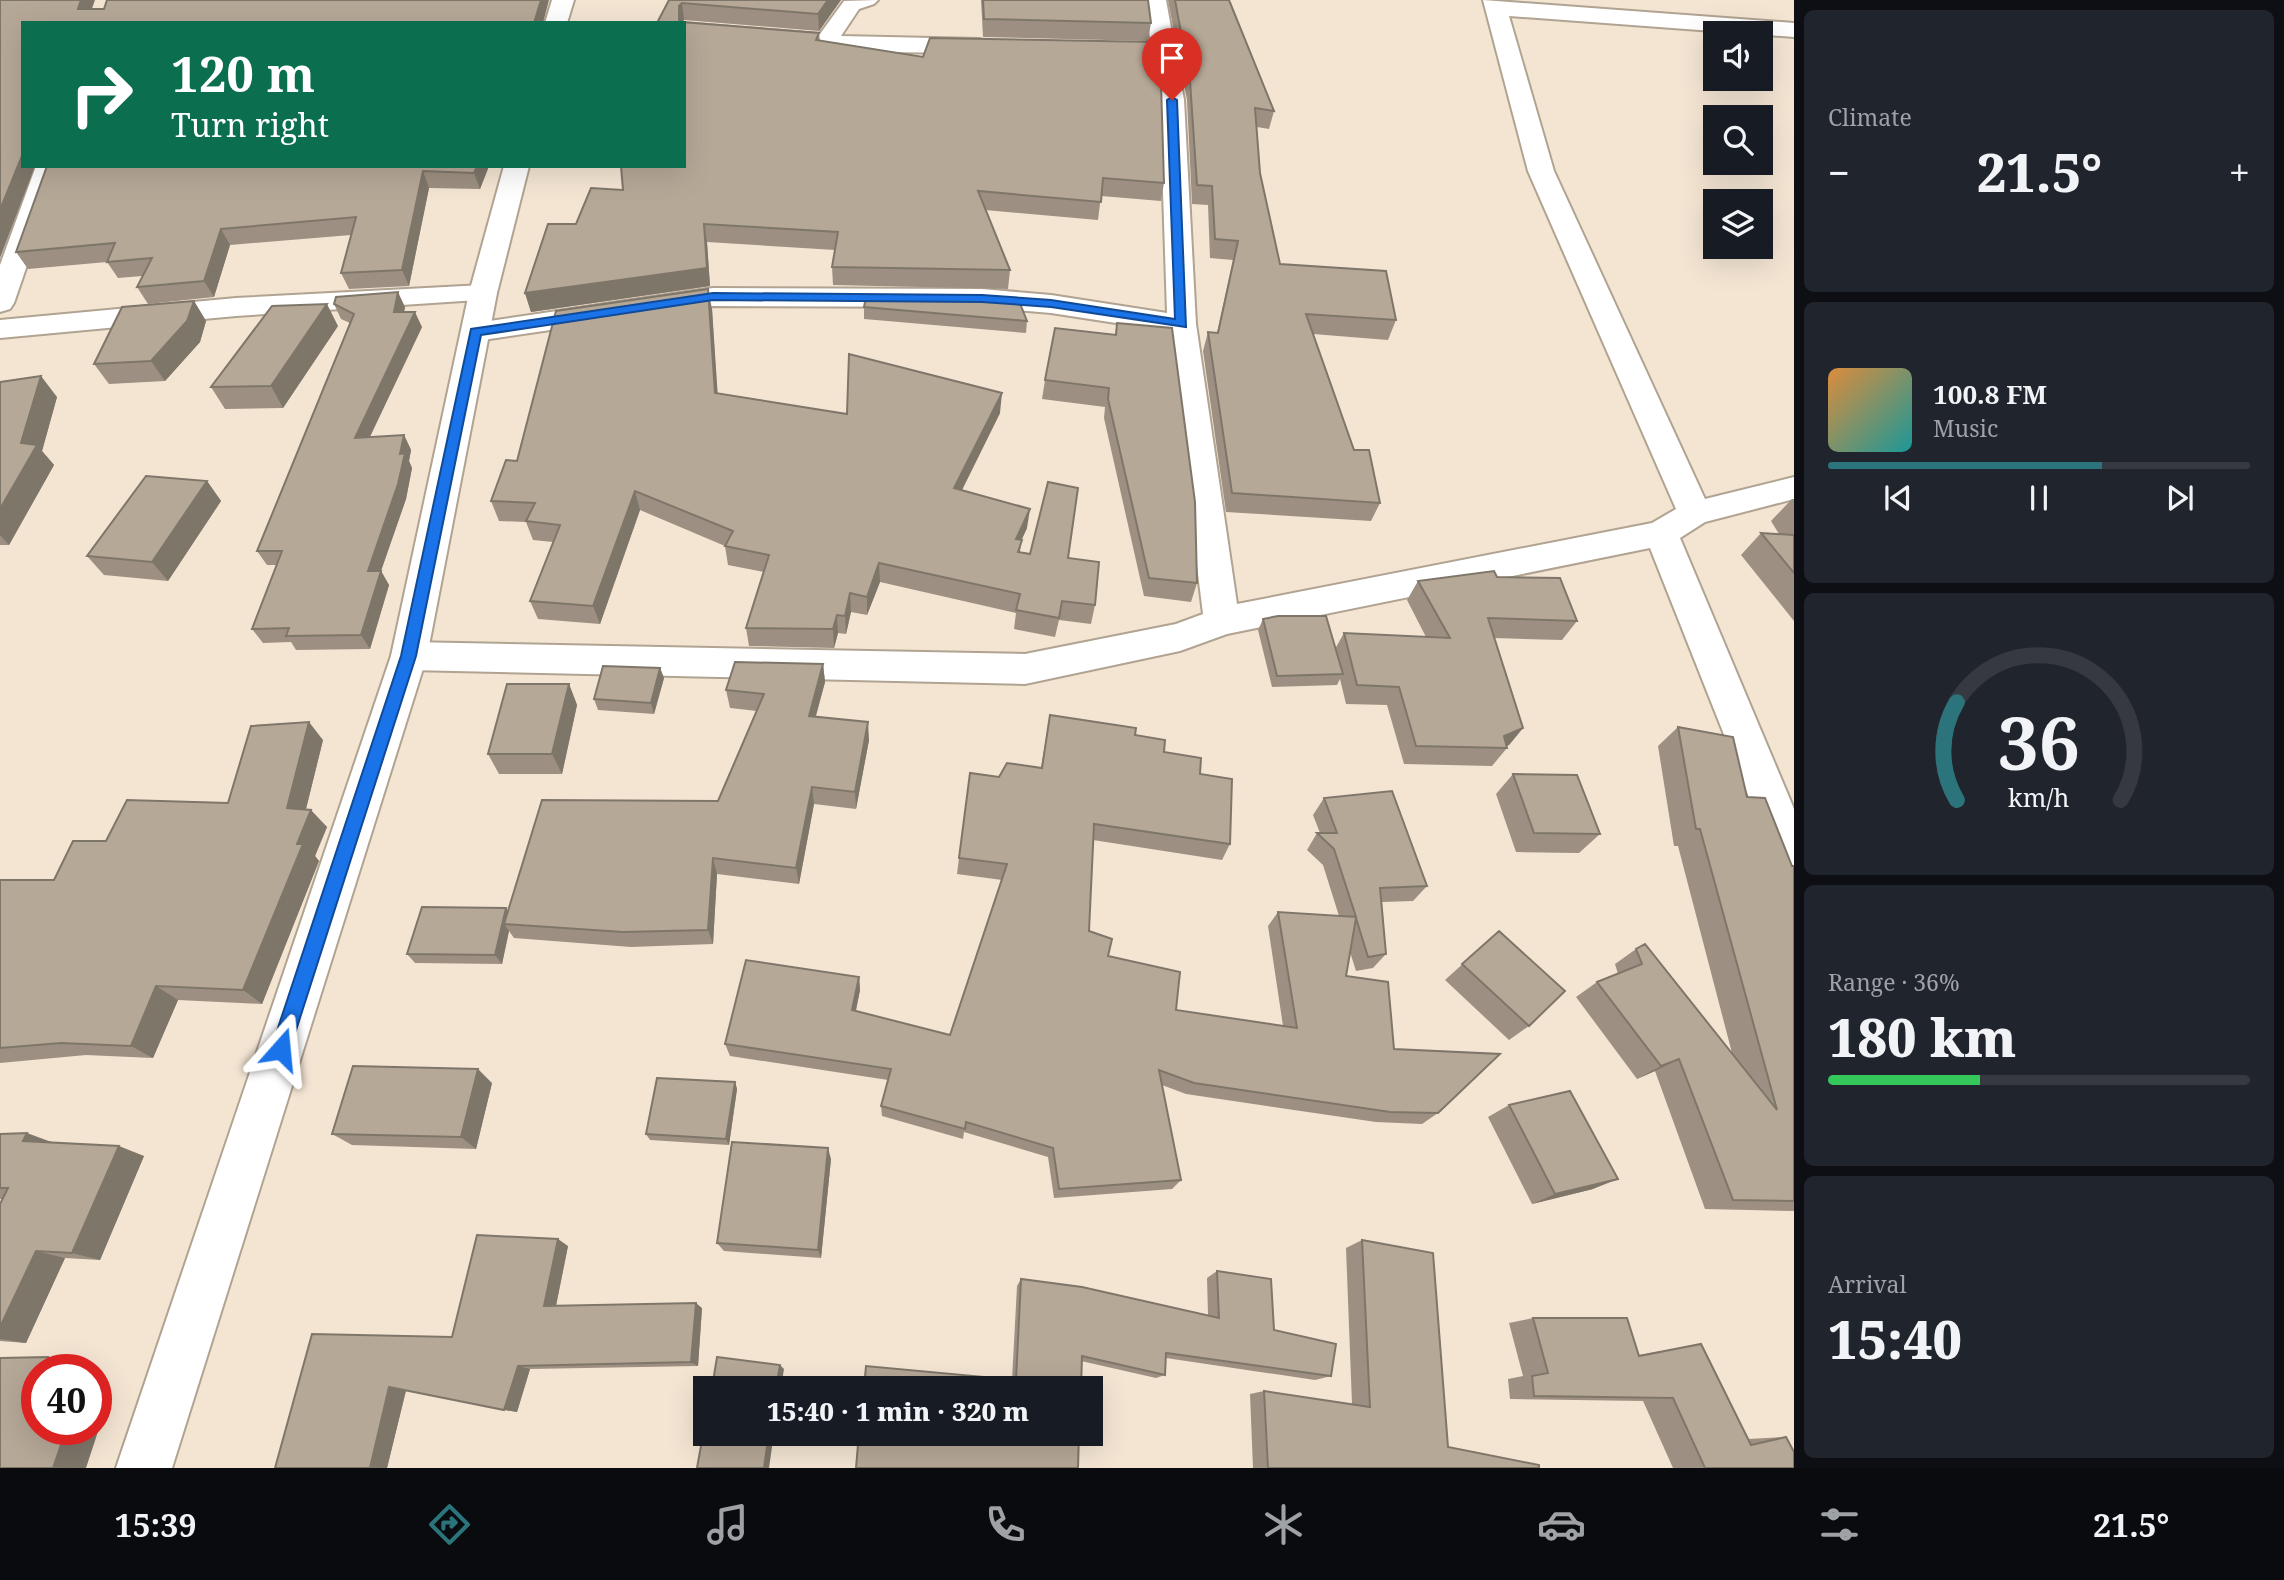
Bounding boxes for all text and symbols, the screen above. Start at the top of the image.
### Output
map controls [1703,21,1773,259]
button: sound [1703,21,1773,91]
pin [1142,28,1202,100]
icon: arrive [1153,39,1191,77]
text: 120 m [171,40,315,106]
icon: right [56,49,147,140]
text: Climate [1828,101,1912,133]
text: Turn right [171,103,329,146]
button: search [1703,105,1773,175]
text: 21.5° [1977,136,2102,207]
text: − [1828,146,1850,198]
text: + [2229,146,2250,198]
button: layers [1703,189,1773,259]
text: 100.8 FM [1933,376,2047,412]
text: Music [1933,412,1998,444]
icon: previous [1879,479,1917,517]
icon: pause [2020,479,2058,517]
icon: next [2161,479,2199,517]
text: 36 [1998,692,2080,791]
text: km/h [2008,780,2070,814]
text: Range · 36% [1828,966,1960,998]
text: 180 km [1828,1001,2016,1072]
position arrow [244,1012,318,1086]
text: Arrival [1828,1268,1907,1300]
text: 15:40 [1828,1303,1962,1374]
speed limit sign: 40 [21,1354,112,1445]
text: 15:40 · 1 min · 320 m [767,1393,1029,1429]
icon: directions [425,1500,474,1549]
icon: music [703,1500,752,1549]
icon: phone [981,1500,1030,1549]
icon: climate [1259,1500,1308,1549]
icon: car [1537,1500,1586,1549]
icon: filters [1815,1500,1864,1549]
text: 15:39 [114,1503,197,1546]
text: 21.5° [2093,1503,2169,1546]

